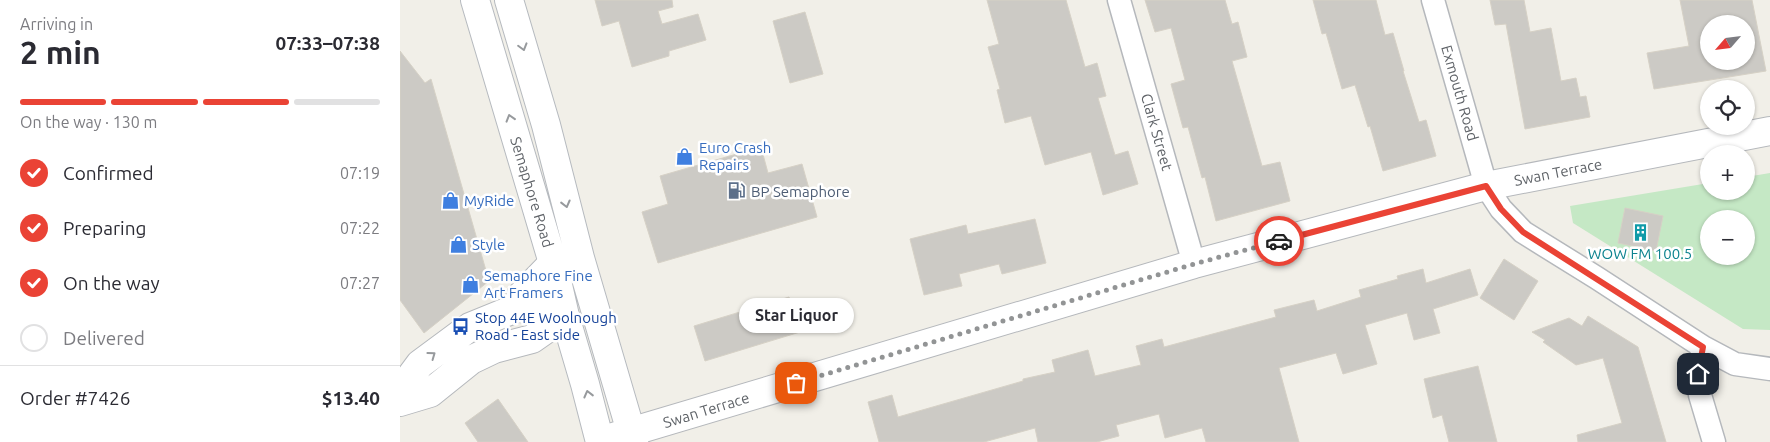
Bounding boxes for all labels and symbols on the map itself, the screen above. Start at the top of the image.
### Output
north arrow [1700,15,1755,70]
one-way arrow [518,42,528,50]
street label: Exmouth Road [1438,43,1482,143]
street label: Clark Street [1138,91,1176,173]
one-way arrow [505,114,515,122]
street label: Semaphore Road [507,135,557,249]
place label: Euro Crash Repairs [699,139,771,173]
shop icon: Euro Crash Repairs [675,146,695,166]
street label: Swan Terrace [1513,155,1603,189]
fuel station icon: BP Semaphore [727,181,747,201]
place label: BP Semaphore [751,183,850,200]
shop icon: MyRide [440,190,460,210]
place label: MyRide [464,192,514,209]
one-way arrow [560,199,571,208]
courier [1254,216,1304,266]
building icon: WOW FM 100.5 [1630,222,1650,242]
shop icon: Style [448,234,468,254]
place label: Style [472,236,505,253]
place label: WOW FM 100.5 [1588,245,1692,262]
place label: Semaphore Fine Art Framers [484,267,593,301]
shop icon: Semaphore Fine Art Framers [460,274,480,294]
callout: Star Liquor [738,298,854,333]
place label: Stop 44E Woolnough Road - East side [475,309,617,343]
bus stop icon: Stop 44E Woolnough Road - East side [451,316,471,336]
one-way arrow [426,352,436,361]
pin [1677,353,1719,395]
pin [775,362,817,404]
one-way arrow [583,389,594,398]
street label: Swan Terrace [661,389,751,431]

